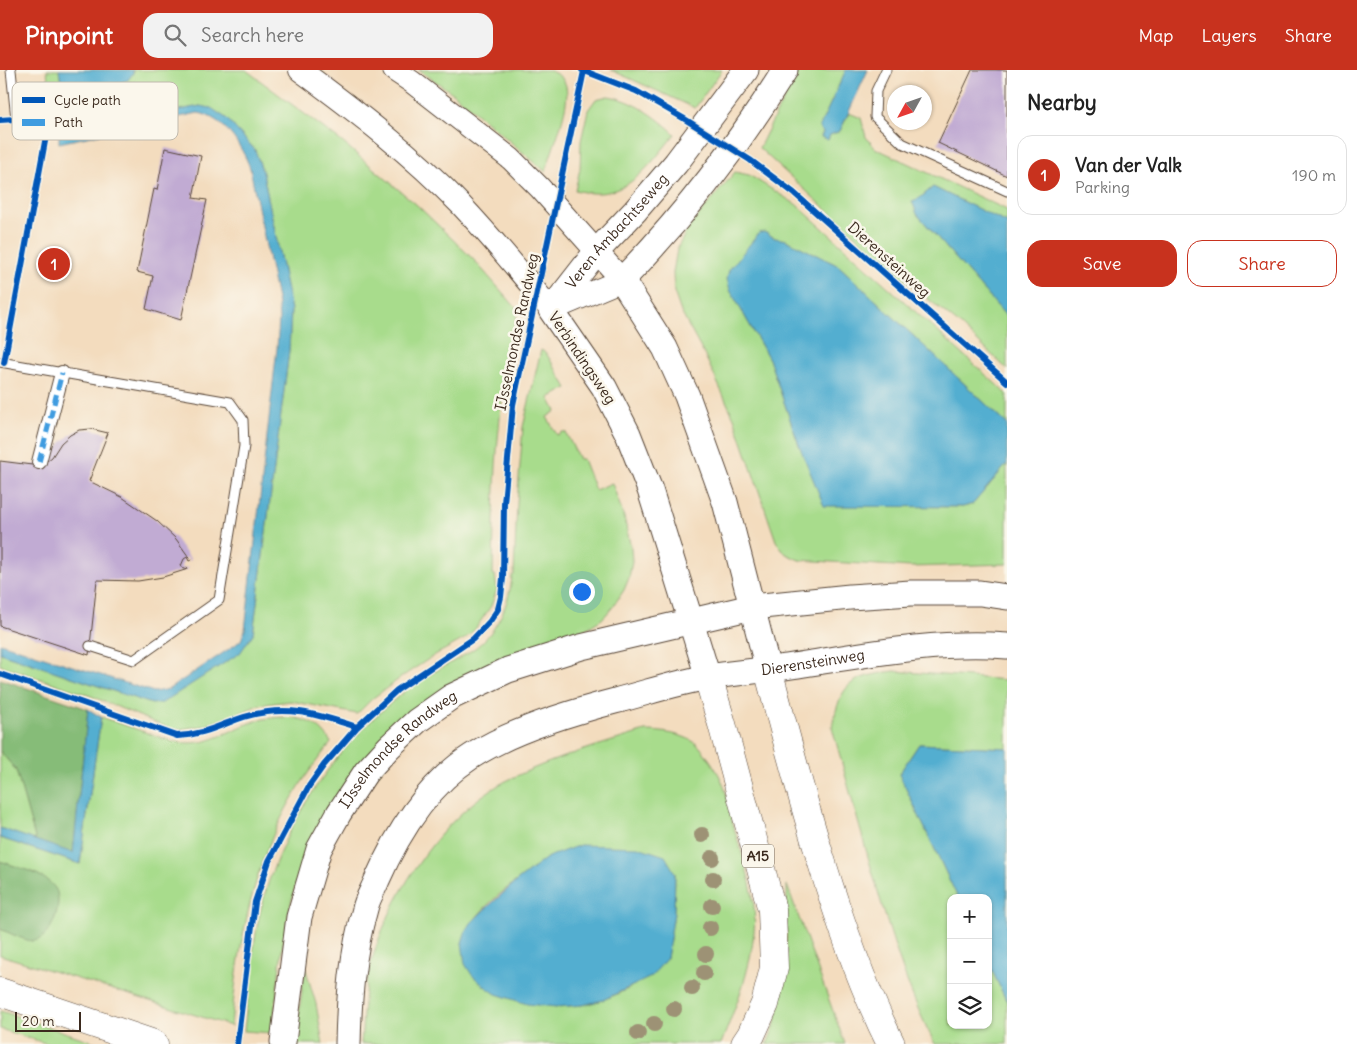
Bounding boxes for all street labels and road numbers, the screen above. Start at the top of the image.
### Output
street label: Veren Ambachtseweg [561,169,672,292]
street label: Dierensteinweg [844,218,935,302]
street label: IJsselmondse Randweg [491,251,542,412]
street label: Verbindingsweg [544,308,620,408]
street label: Dierensteinweg [760,645,866,679]
street label: IJsselmondse Randweg [335,686,460,812]
road number: A15 [742,844,774,868]

